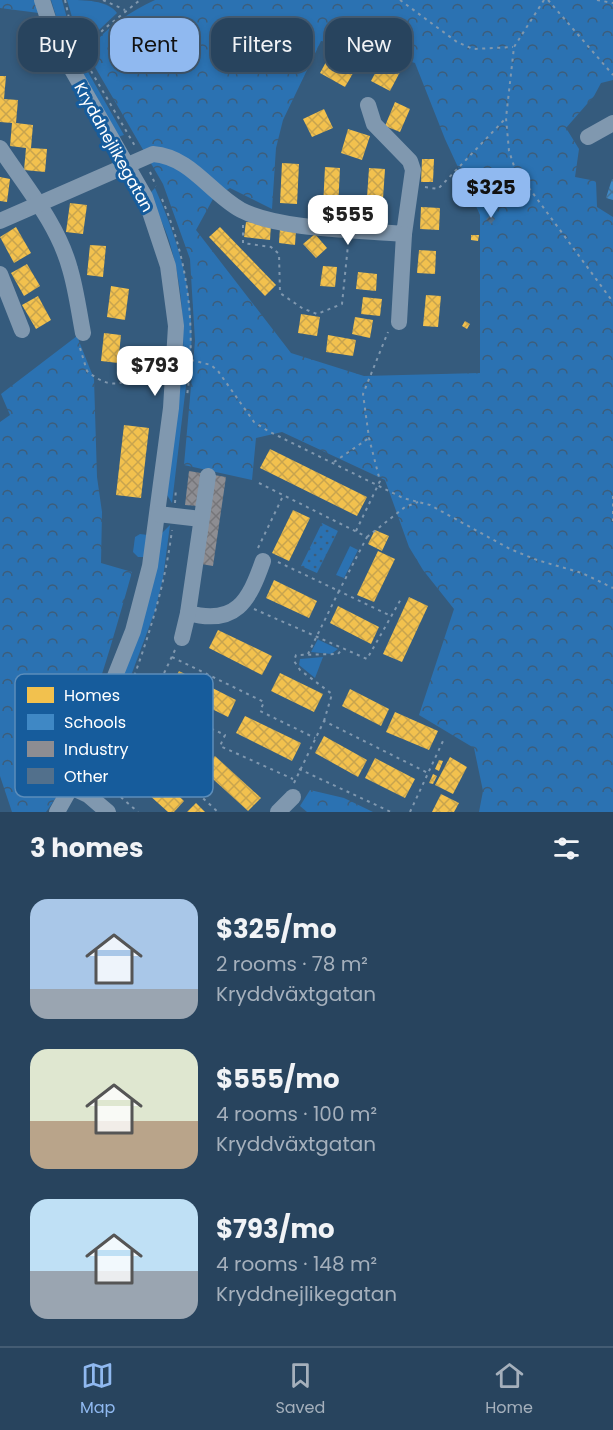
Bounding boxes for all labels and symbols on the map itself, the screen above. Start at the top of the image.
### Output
street label: Kryddnejlikegatan [68,78,159,216]
pin: $325 [455,168,527,219]
pin: $555 [312,195,384,246]
pin: $793 [119,346,191,397]
legend [15,674,213,797]
text: Homes [64,684,120,707]
text: Schools [64,711,126,734]
text: Industry [64,738,128,761]
text: Other [64,765,109,788]

